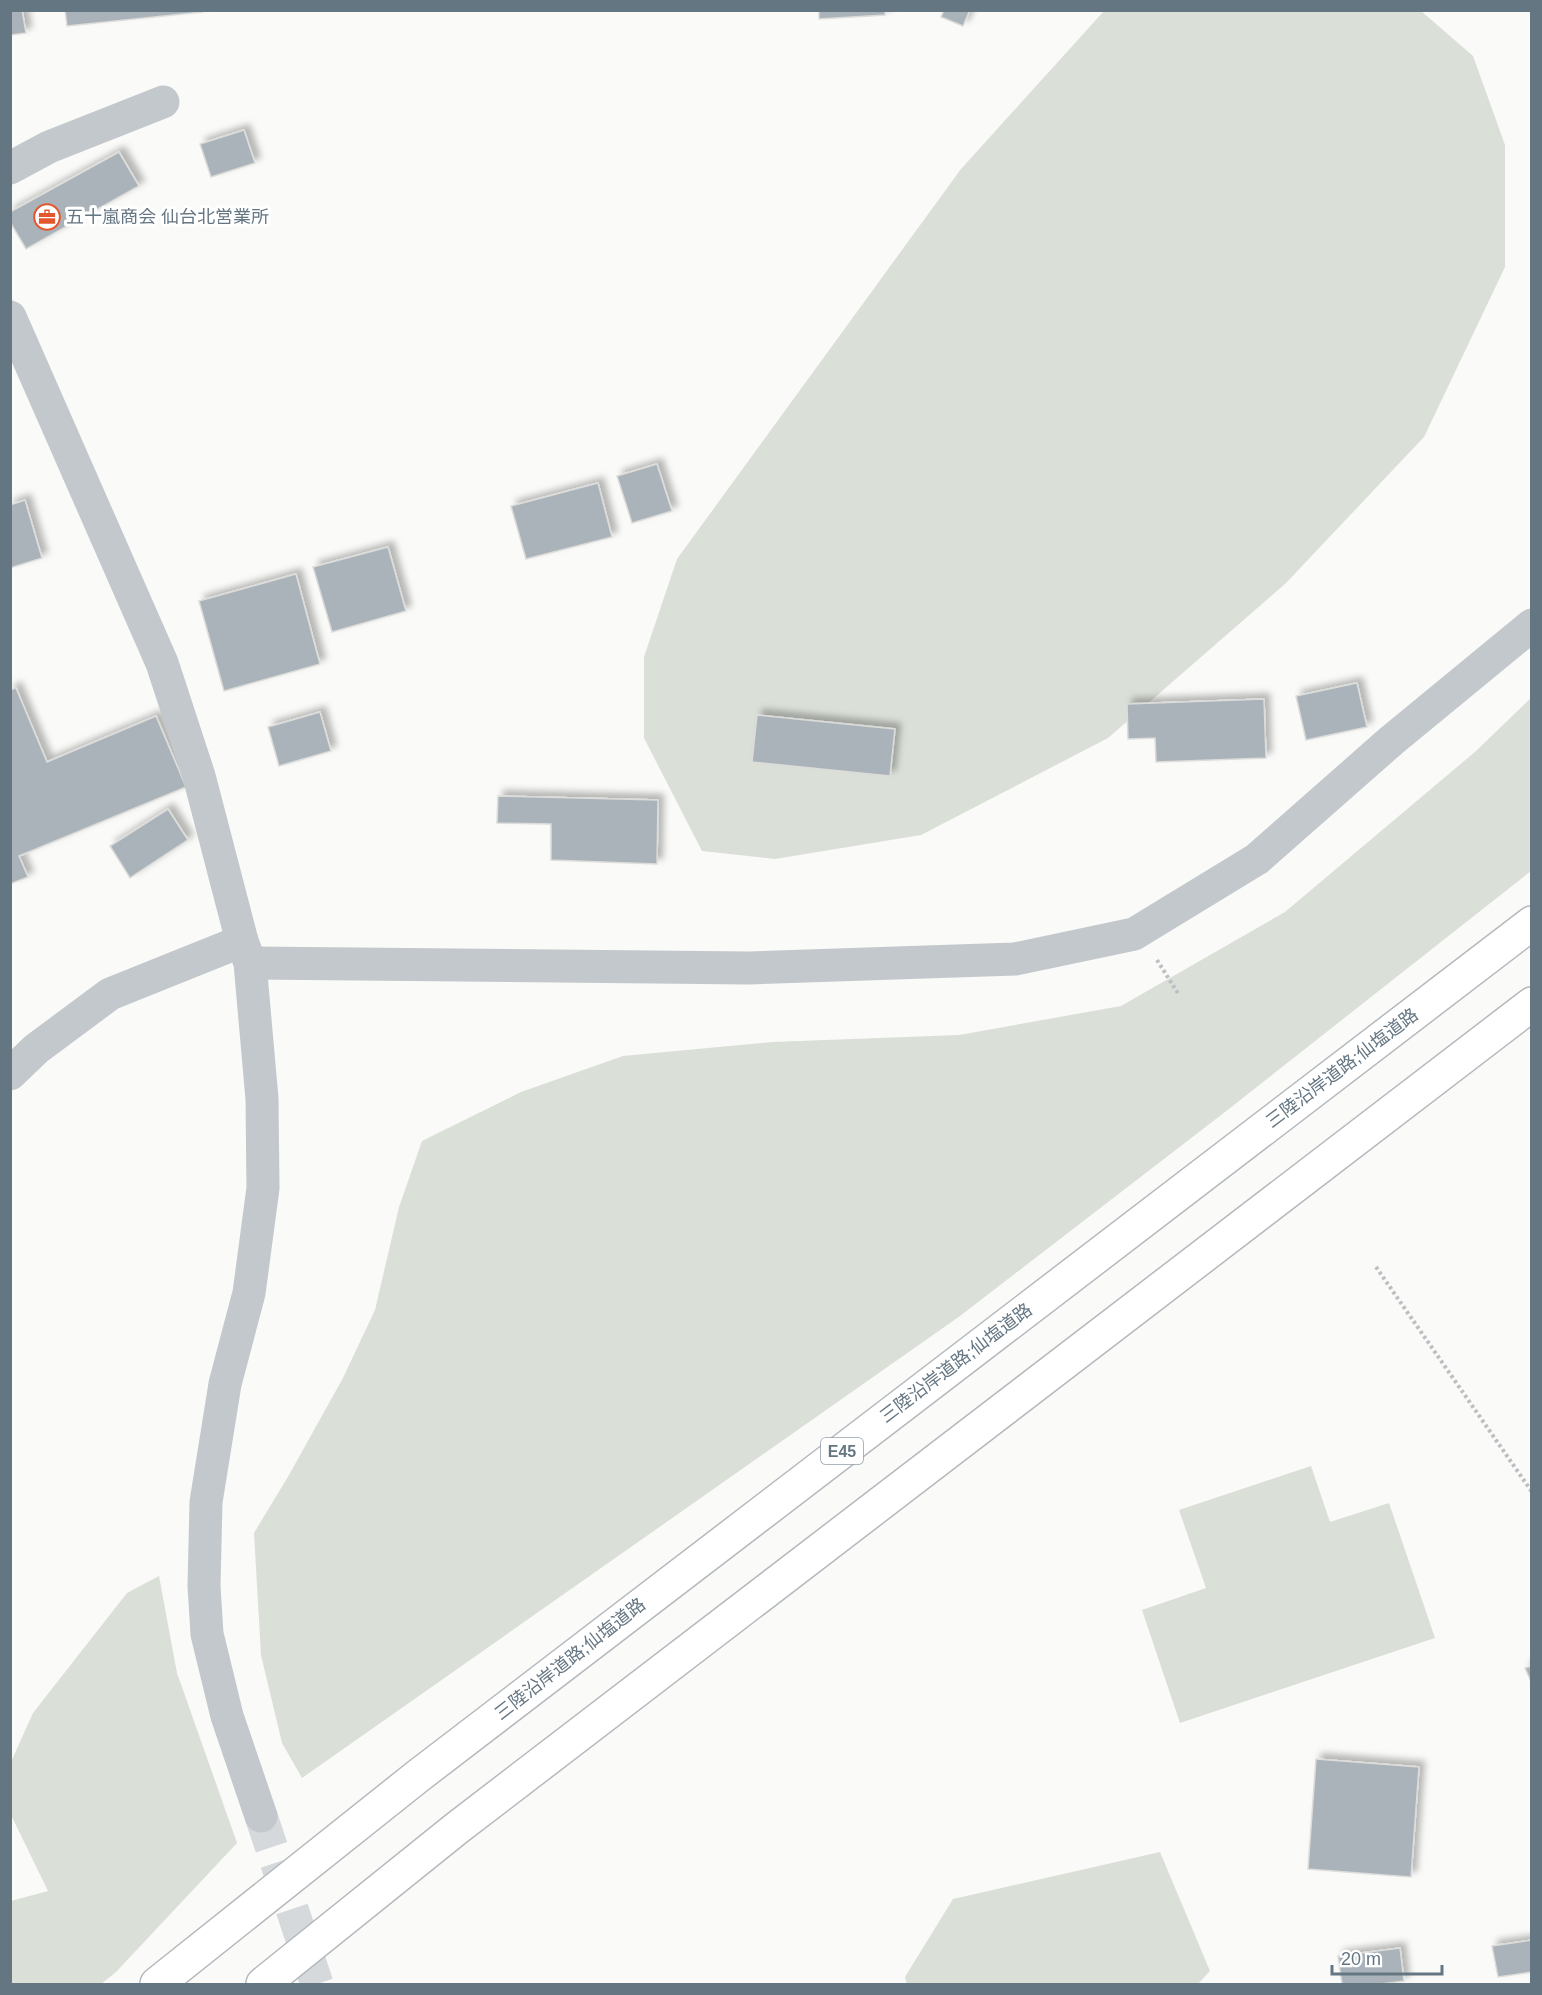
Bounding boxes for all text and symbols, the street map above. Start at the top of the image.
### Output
office icon: 五十嵐商会 仙台北営業所 [32,202,62,232]
place label: 五十嵐商会 仙台北営業所 [66,207,269,227]
street label: 三陸沿岸道路;仙塩道路 [1262,1004,1422,1132]
street label: 三陸沿岸道路;仙塩道路 [876,1299,1036,1427]
road number: E45 [821,1438,863,1464]
street label: 三陸沿岸道路;仙塩道路 [491,1594,649,1724]
scale bar [1332,1938,1442,1976]
text: 20 m [1341,1949,1381,1969]

